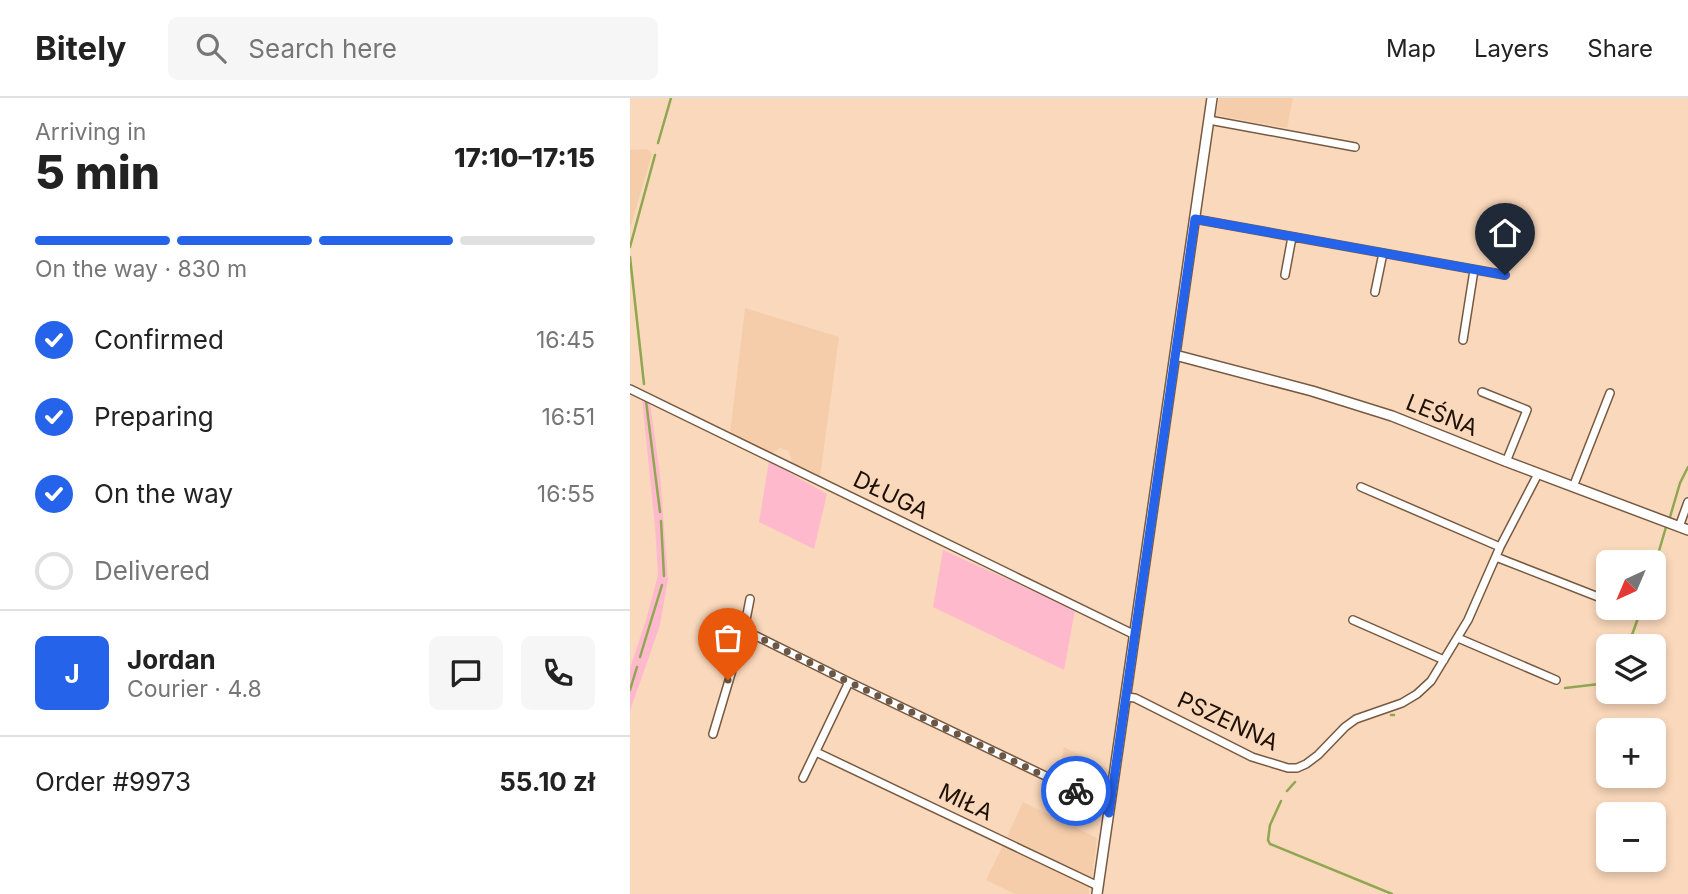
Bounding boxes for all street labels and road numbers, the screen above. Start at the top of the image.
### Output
street label: LEŚNA [1402,388,1482,442]
street label: DŁUGA [849,465,933,525]
street label: PSZENNA [1173,685,1283,757]
street label: MIŁA [934,777,998,827]

